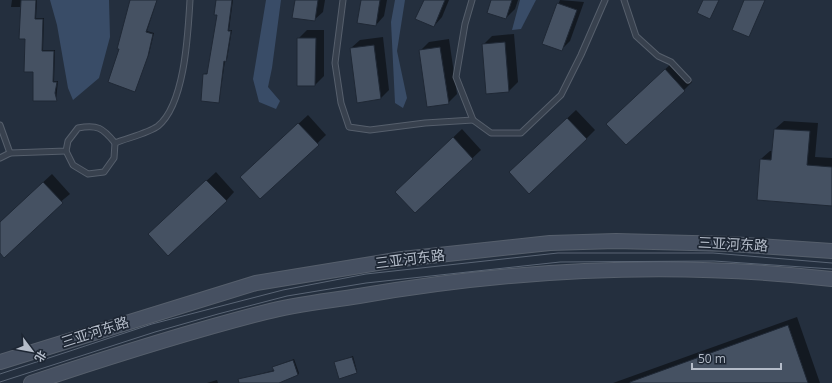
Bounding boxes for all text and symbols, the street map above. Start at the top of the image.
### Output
street label: 三亚河东路 [698,232,768,255]
street label: 三亚河东路 [374,245,446,272]
street label: 三亚河东路 [59,312,131,351]
north arrow [12,331,52,371]
scale bar [692,345,781,371]
text: 北 [32,348,50,365]
text: 50 m [698,350,726,367]

